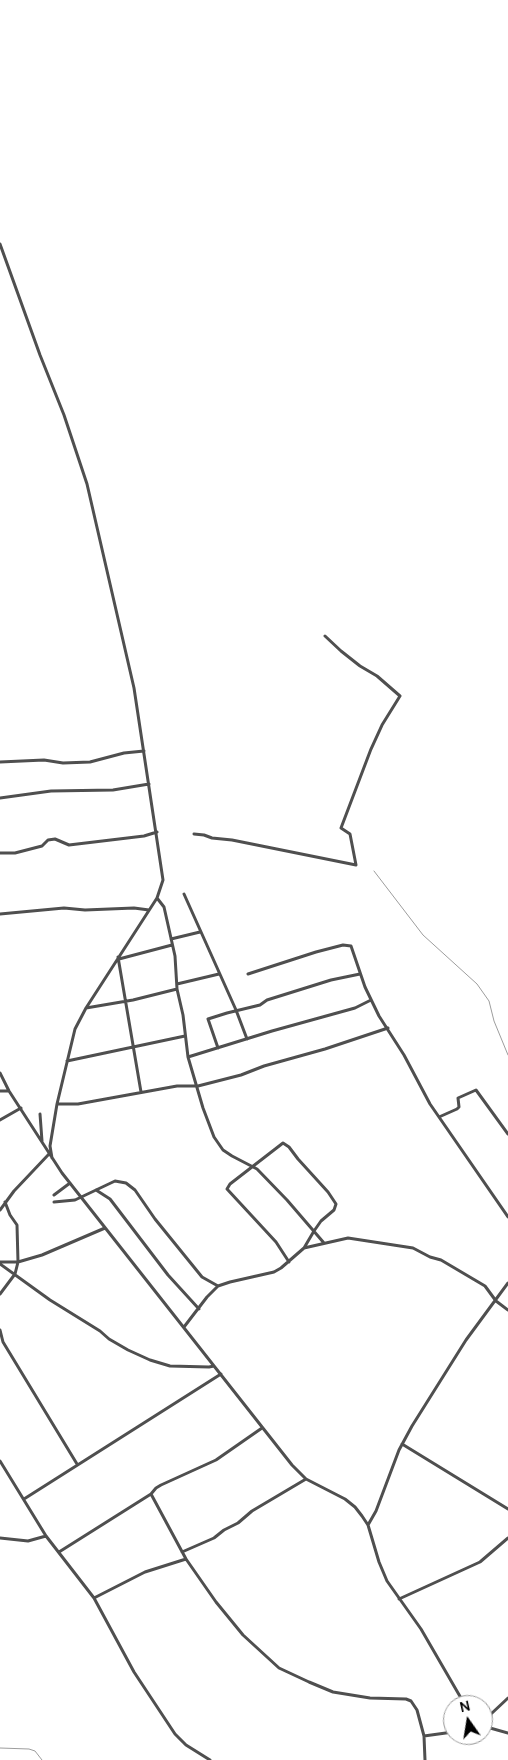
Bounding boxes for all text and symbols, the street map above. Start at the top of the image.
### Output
north arrow [443,1695,493,1745]
text: N [458,1695,472,1716]

